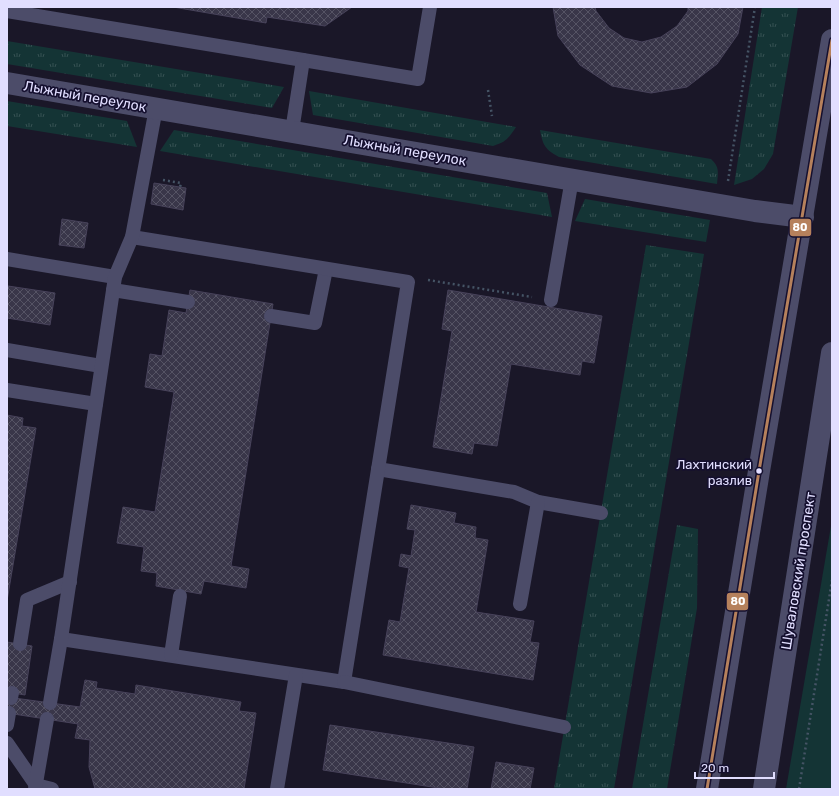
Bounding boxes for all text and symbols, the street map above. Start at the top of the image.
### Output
street label: Лыжный переулок [22,77,148,116]
street label: Лыжный переулок [342,131,468,170]
line badge: 80 [789,218,812,237]
text: 80 [793,221,807,234]
place label: Лахтинский разлив [676,457,752,488]
marker: Лахтинский разлив [754,466,764,476]
street label: Шуваловский проспект [778,491,819,651]
line badge: 80 [726,592,749,611]
text: 80 [731,595,745,608]
scale bar [695,754,774,780]
text: 20 m [701,761,729,775]

